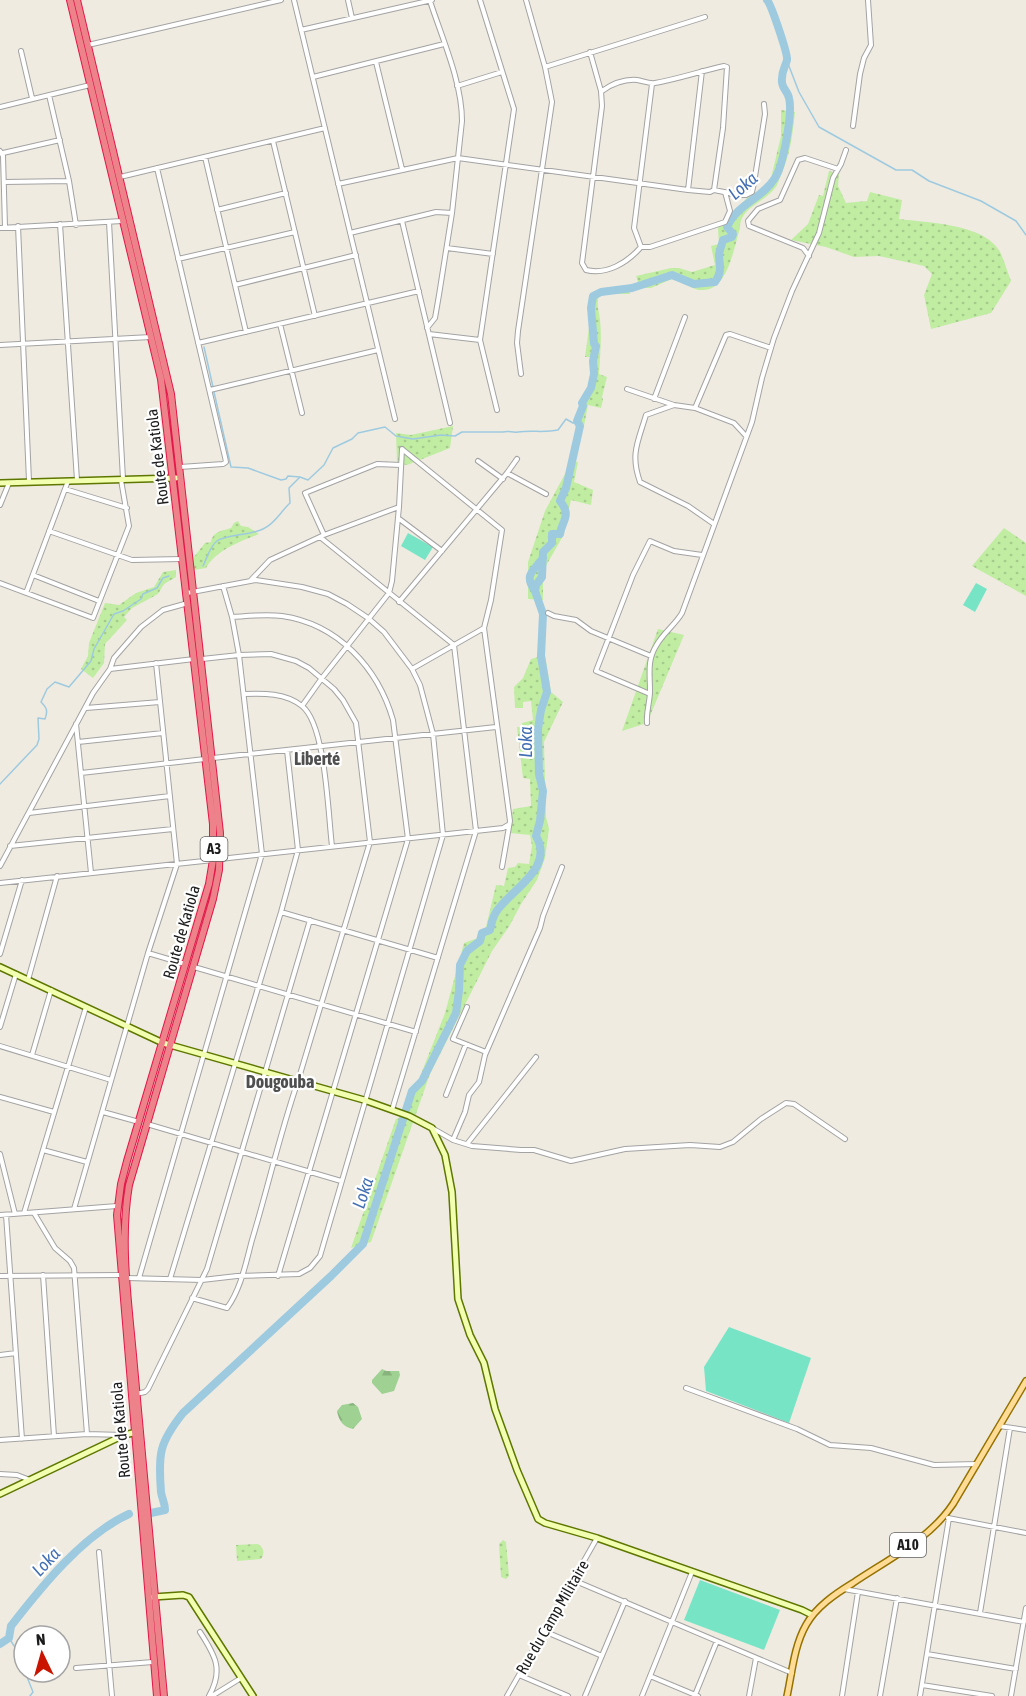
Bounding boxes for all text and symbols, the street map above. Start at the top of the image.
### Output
water label: Loka [724,167,762,204]
street label: Route de Katiola [142,408,172,506]
water label: Loka [515,726,536,758]
district label: Liberté [294,748,340,769]
road number: A3 [200,837,228,861]
street label: Route de Katiola [159,883,203,981]
district label: Dougouba [246,1071,314,1092]
water label: Loka [348,1174,378,1211]
street label: Route de Katiola [107,1381,133,1479]
road number: A10 [890,1533,926,1557]
water label: Loka [27,1543,64,1580]
street label: Rue du Camp Militaire [512,1557,593,1678]
north arrow [12,1624,72,1684]
text: N [35,1630,46,1648]

